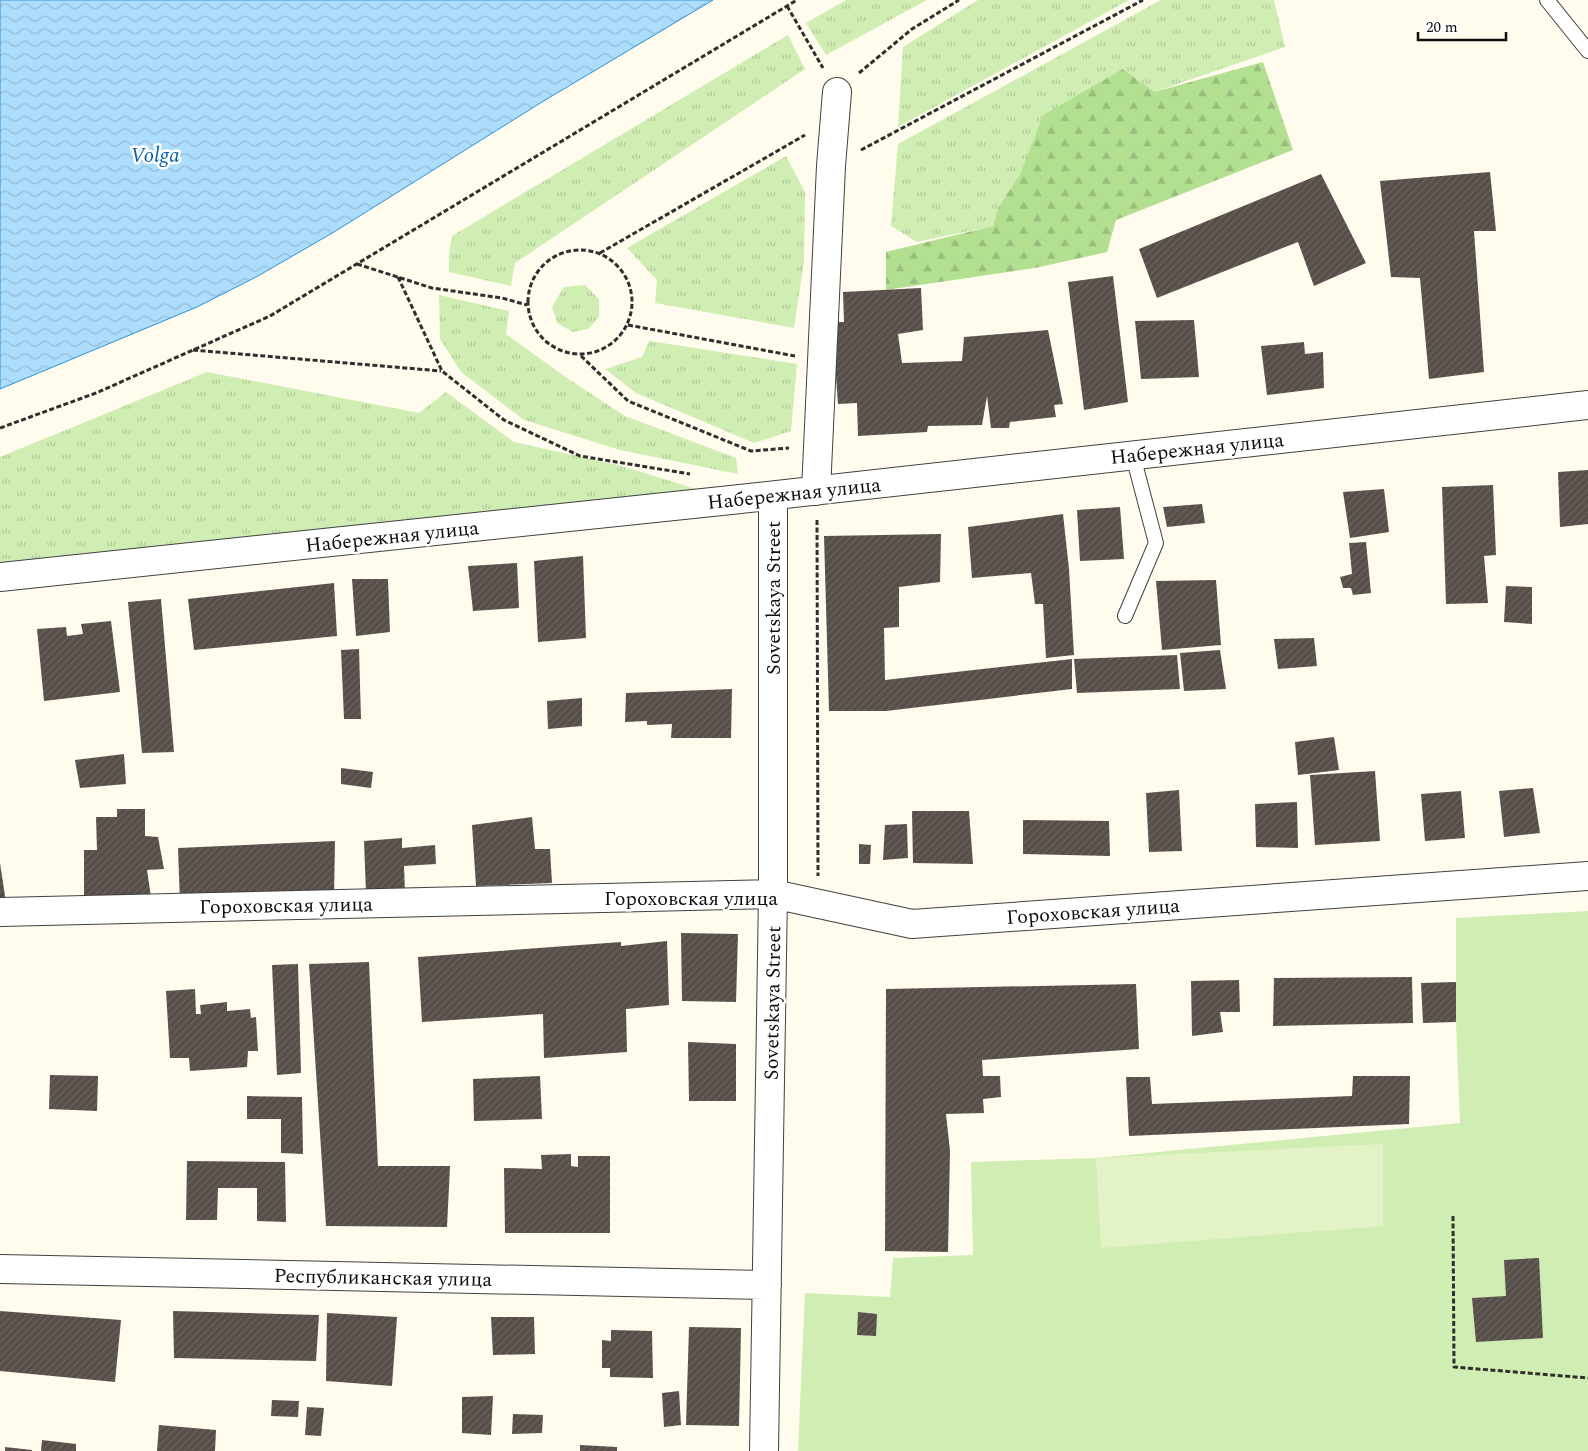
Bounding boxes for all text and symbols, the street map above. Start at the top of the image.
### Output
scale bar [1418,10,1506,42]
text: 20 m [1426,16,1458,39]
water label: Volga [130,140,180,172]
street label: Набережная улица [1109,425,1286,473]
street label: Набережная улица [706,470,883,518]
street label: Набережная улица [304,513,481,561]
street label: Sovetskaya Street [759,521,789,675]
street label: Гороховская улица [604,884,778,914]
street label: Гороховская улица [199,889,373,923]
street label: Гороховская улица [1005,891,1181,933]
street label: Sovetskaya Street [757,926,789,1080]
street label: Республиканская улица [274,1261,492,1295]

